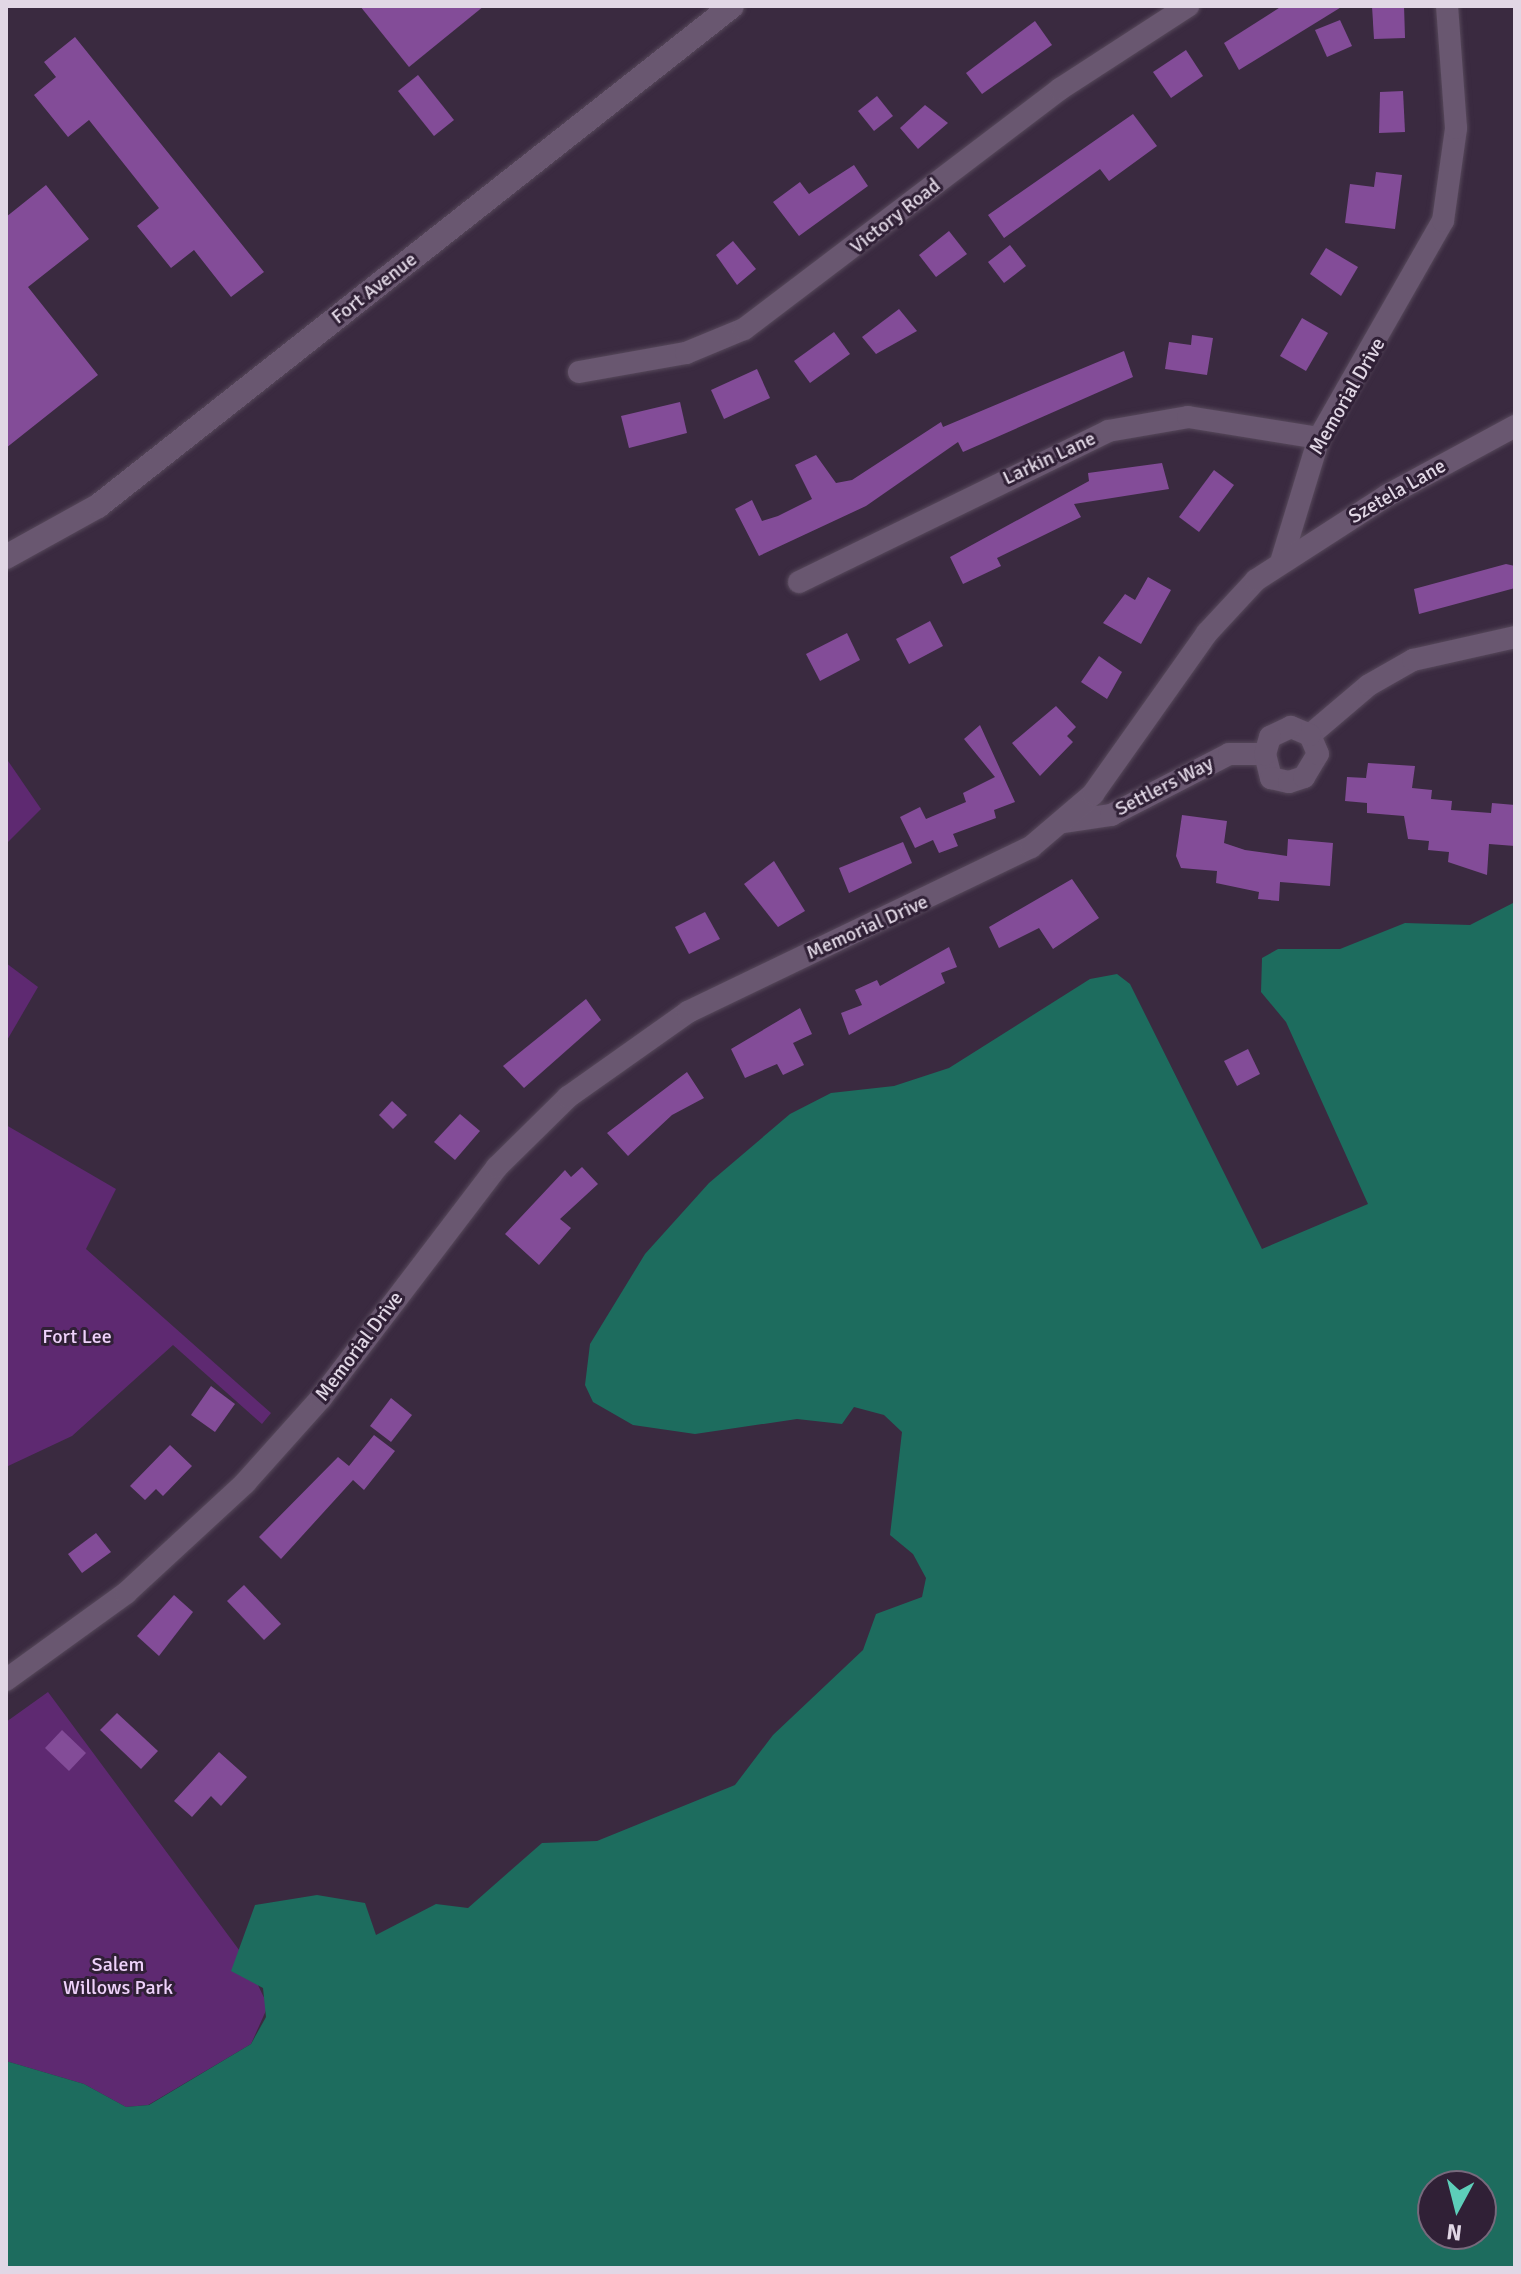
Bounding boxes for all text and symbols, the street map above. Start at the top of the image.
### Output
street label: Victory Road [845,173,945,259]
street label: Fort Avenue [326,247,422,329]
street label: Memorial Drive [1304,333,1390,459]
street label: Larkin Lane [999,426,1099,490]
street label: Szetela Lane [1344,454,1450,528]
street label: Settlers Way [1111,751,1217,821]
street label: Memorial Drive [802,889,932,965]
street label: Memorial Drive [310,1287,408,1405]
park label: Fort Lee [42,1324,112,1348]
park label: Salem Willows Park [63,1953,173,2000]
north arrow [1417,2170,1497,2250]
text: N [1445,2218,1464,2247]

